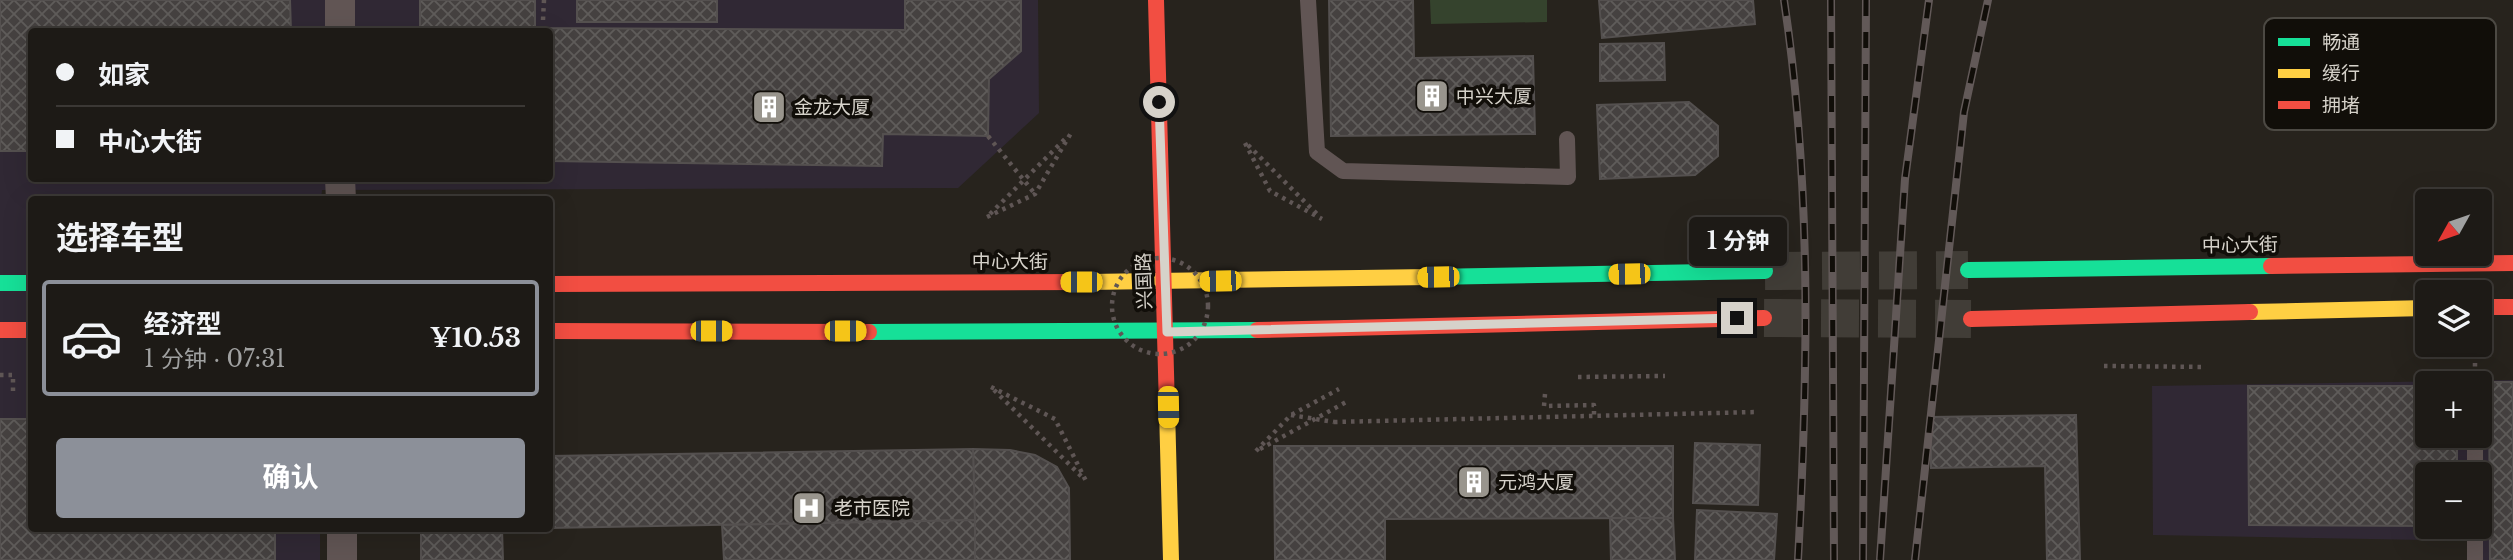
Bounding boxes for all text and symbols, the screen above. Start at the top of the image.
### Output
legend [2264,18,2496,130]
text: 畅通 [2322,31,2360,54]
text: 如家 [98,59,150,91]
text: 缓行 [2322,62,2360,85]
building icon: 中兴大厦 [1413,77,1451,115]
place label: 中兴大厦 [1456,85,1532,108]
route start [1143,86,1175,118]
building icon: 金龙大厦 [750,88,788,126]
text: 拥堵 [2322,94,2360,117]
place label: 金龙大厦 [794,96,870,119]
text: 中心大街 [98,126,202,158]
north arrow [2415,189,2492,266]
map controls [2415,189,2492,539]
callout: 1 分钟 [1688,216,1786,266]
text: 选择车型 [56,218,184,258]
text: 1 分钟 [1707,227,1769,255]
street label: 中心大街 [2202,233,2278,257]
street label: 中心大街 [972,250,1048,273]
street label: 兴国路 [1132,252,1156,310]
car [1608,263,1651,285]
car [1417,266,1460,288]
car [1199,270,1242,292]
car [1061,272,1103,293]
button: layers [2415,280,2492,357]
route end [1721,302,1753,334]
icon: car [60,307,123,370]
text: 经济型 [144,308,222,340]
car [691,321,733,342]
car [825,321,867,342]
text: ¥10.53 [430,322,521,354]
text: 1 分钟 · 07:31 [144,345,286,373]
button: + [2415,371,2492,448]
car [1158,386,1179,428]
button: 确认 [56,438,525,518]
button: − [2415,462,2492,539]
building icon: 元鸿大厦 [1455,463,1493,501]
place label: 元鸿大厦 [1498,471,1574,494]
hospital icon: 老市医院 [790,489,828,527]
place label: 老市医院 [834,497,910,520]

